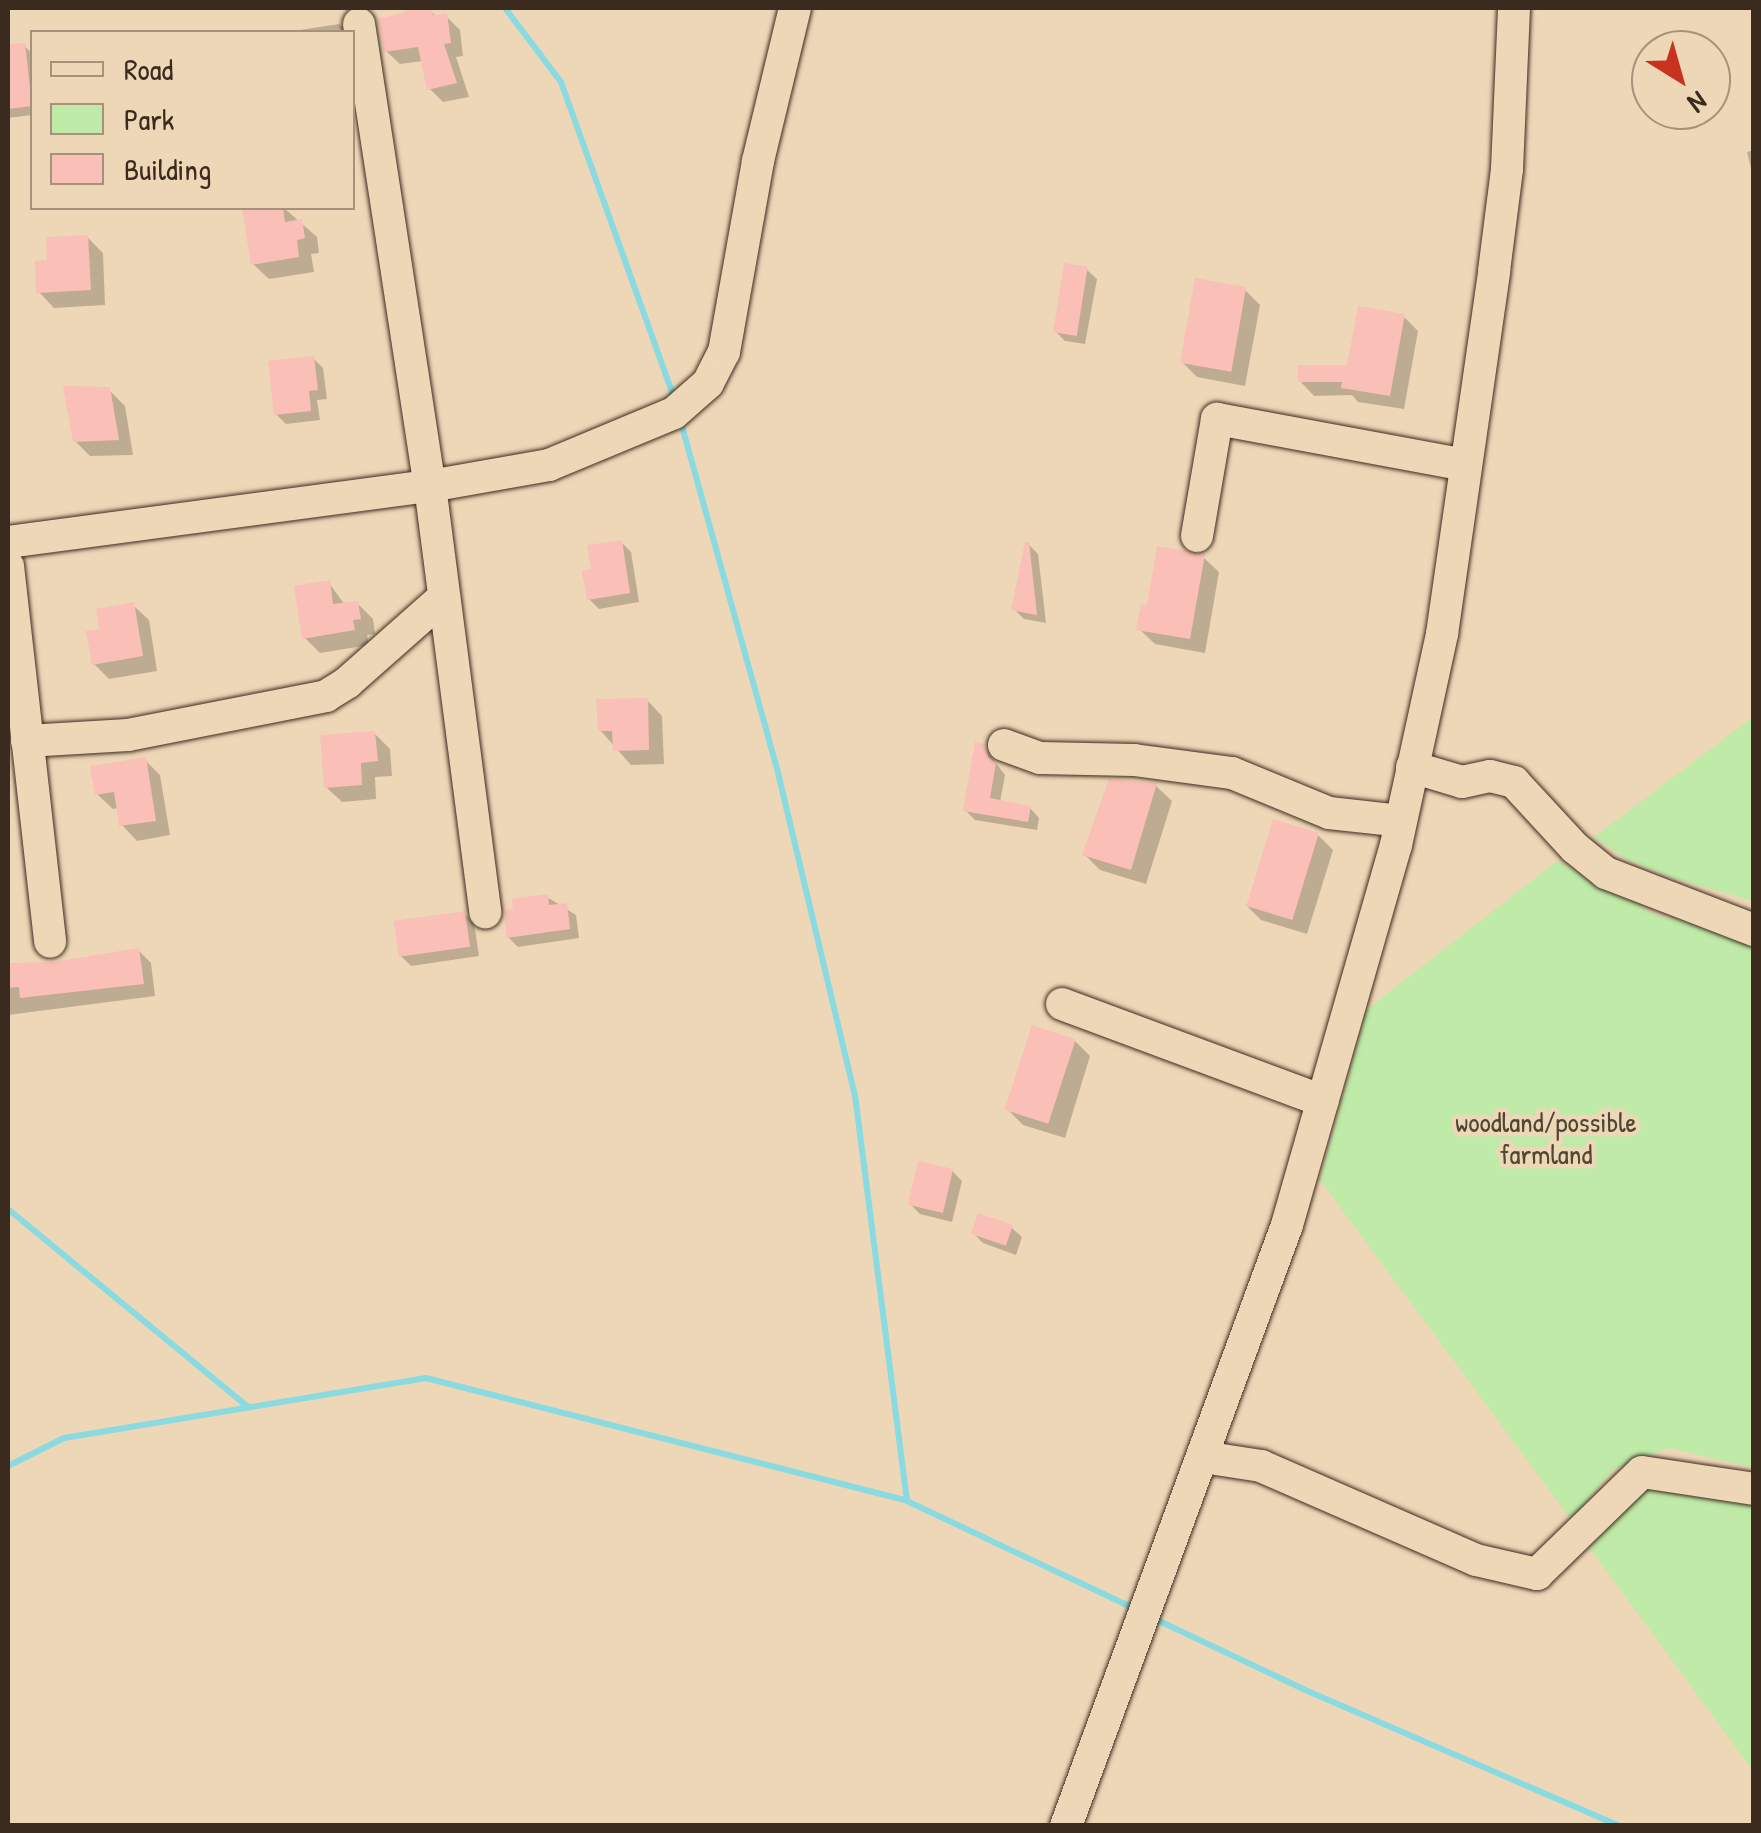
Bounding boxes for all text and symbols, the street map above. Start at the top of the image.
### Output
legend [30,30,355,210]
north arrow [1631,30,1731,130]
text: Road [124,49,173,89]
text: N [1680,83,1715,122]
text: Park [124,99,174,139]
text: Building [124,149,211,189]
park label: woodland/possible farmland [1455,1105,1637,1171]

